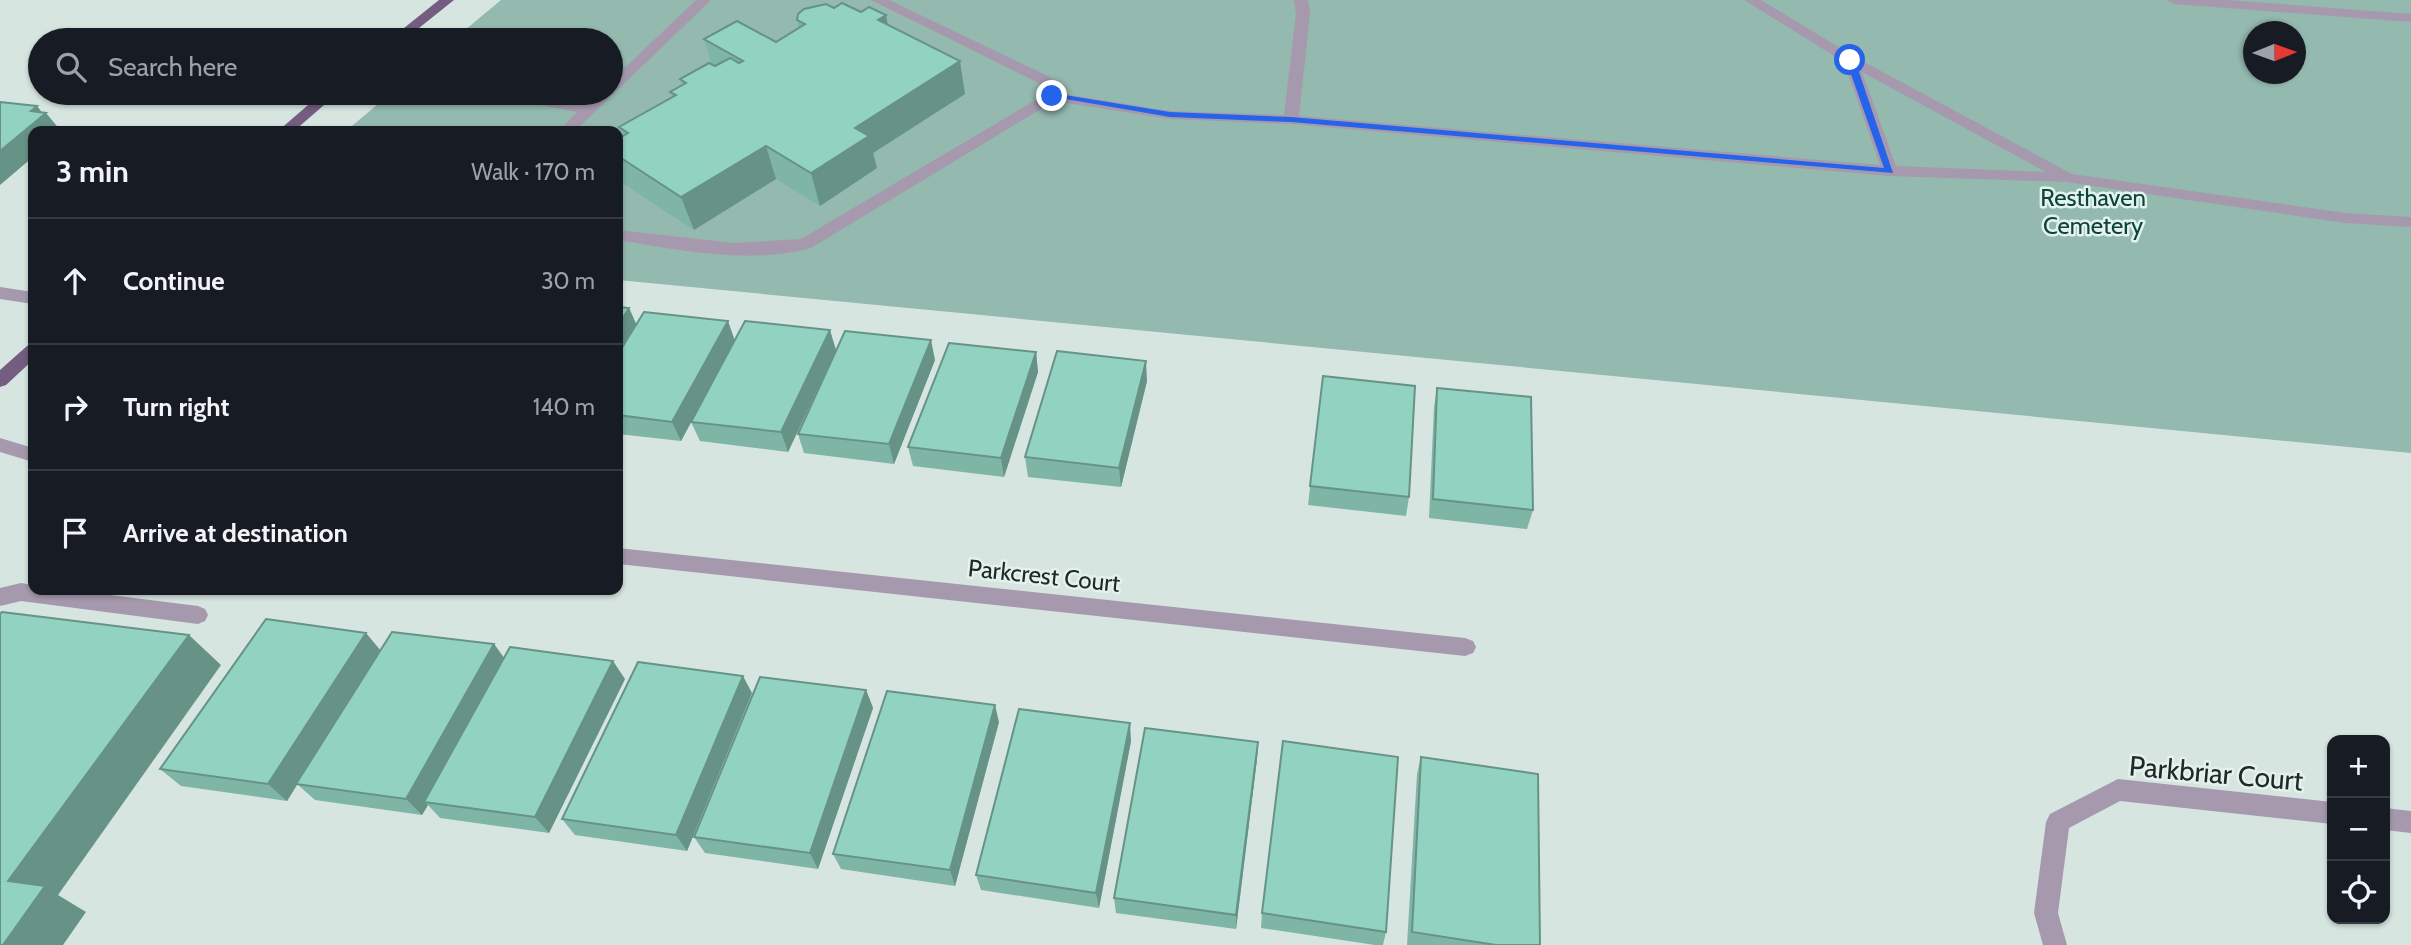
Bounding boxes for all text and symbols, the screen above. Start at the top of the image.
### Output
north arrow [2243,21,2306,84]
search box [28,28,623,105]
route start [1834,44,1865,75]
icon: search [52,48,90,86]
text: Search here [108,51,237,83]
route end [1036,80,1067,111]
text: 3 min [56,153,129,190]
text: Walk · 170 m [471,158,595,186]
park label: Resthaven Cemetery [2040,183,2146,240]
icon: ahead [56,262,94,300]
text: Continue [123,265,225,297]
text: 30 m [541,267,595,295]
icon: right [56,388,94,426]
text: Turn right [123,391,229,423]
text: 140 m [533,393,595,421]
icon: arrive [56,514,94,552]
text: Arrive at destination [123,517,348,549]
street label: Parkcrest Court [967,553,1121,598]
map controls [2327,735,2390,924]
button: + [2327,735,2390,798]
street label: Parkbriar Court [2128,748,2304,798]
button: − [2327,798,2390,861]
button: locate [2327,861,2390,924]

